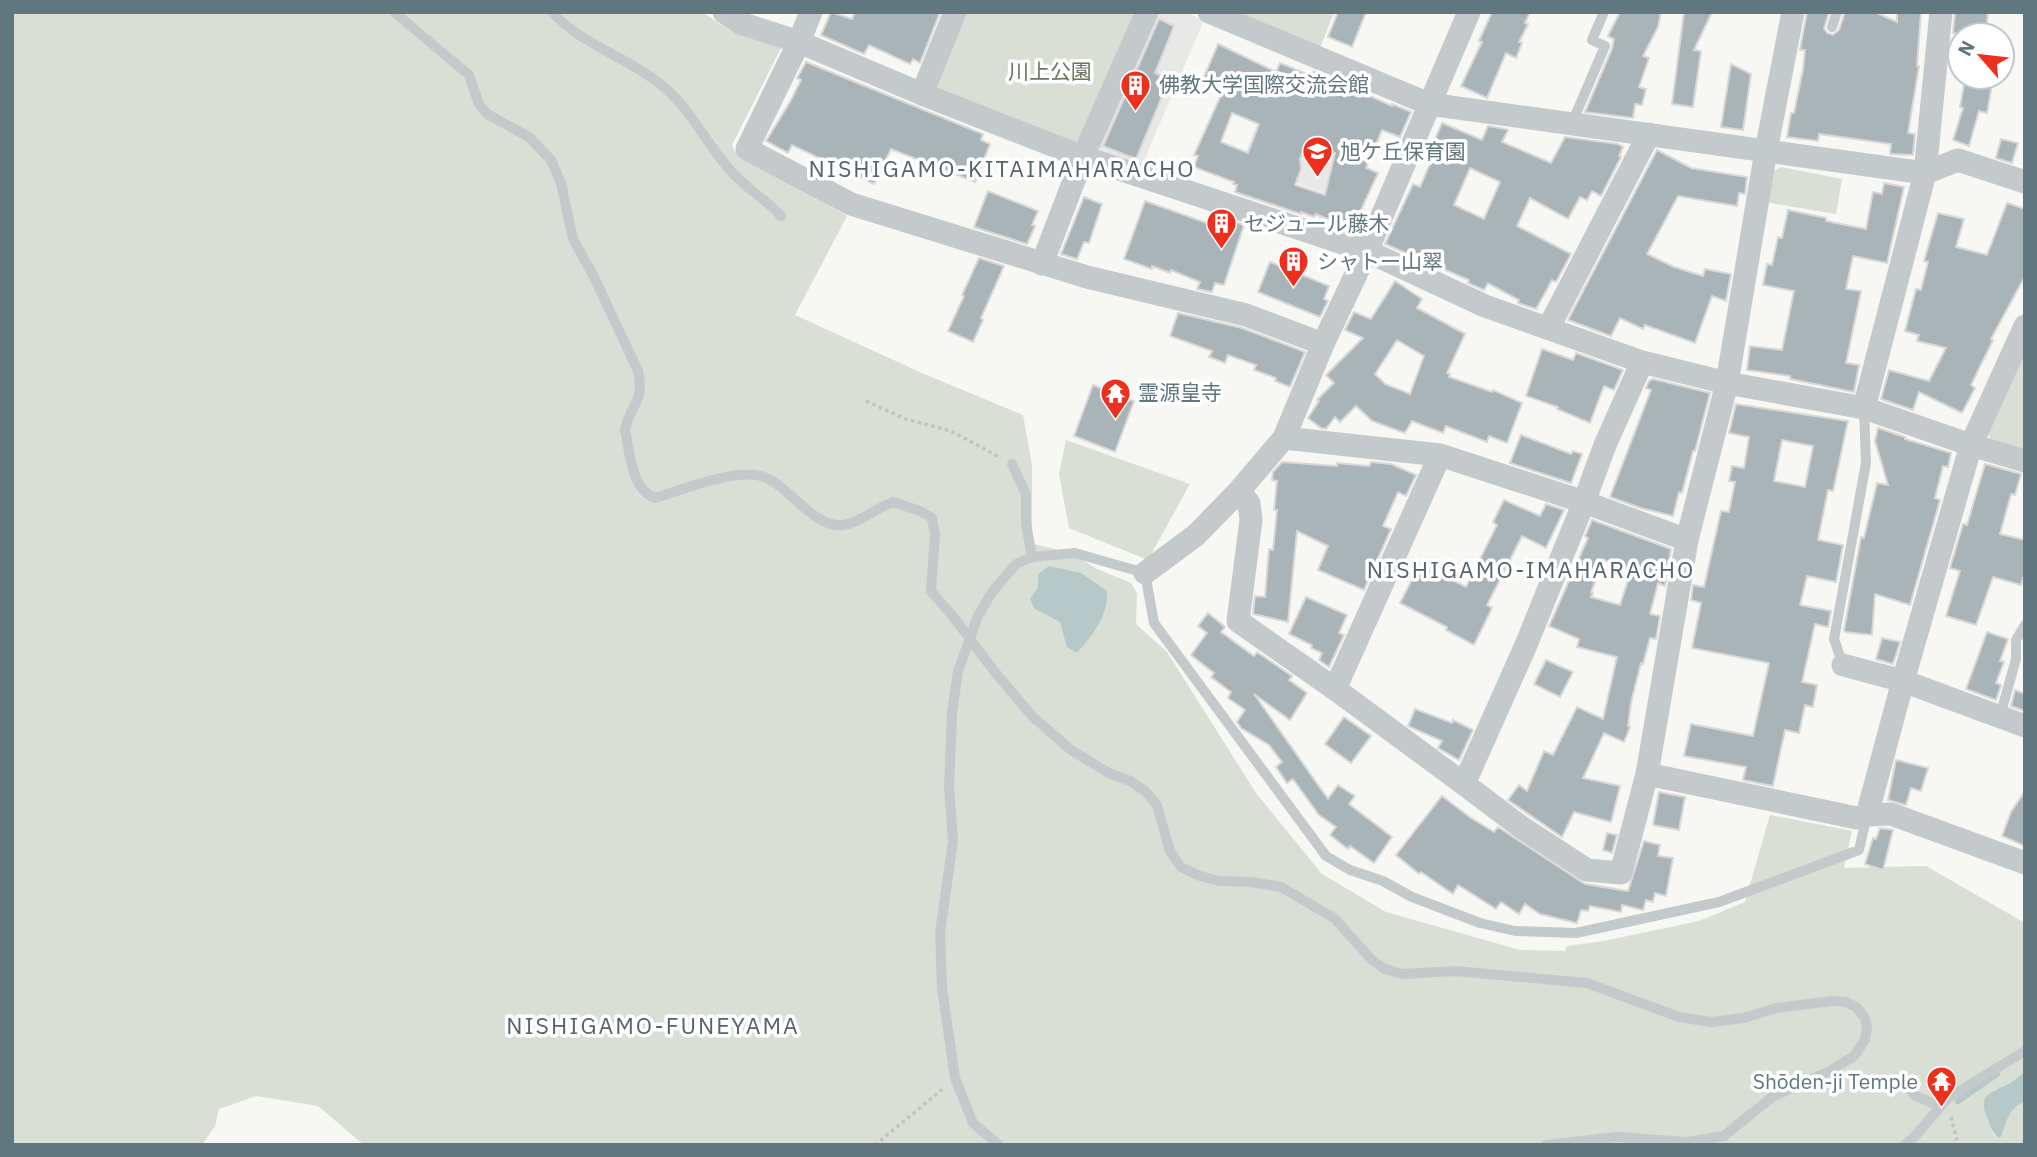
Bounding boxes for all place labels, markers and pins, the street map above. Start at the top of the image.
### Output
building icon: 佛教大学国際交流会館 [1119,68,1153,112]
place label: 佛教大学国際交流会館 [1159,70,1369,98]
school or university icon: 旭ケ丘保育園 [1300,135,1334,179]
place label: 旭ケ丘保育園 [1340,137,1466,165]
building icon: セジュール藤木 [1204,207,1238,251]
place label: セジュール藤木 [1244,209,1390,237]
building icon: シャトー山翠 [1277,245,1311,289]
place label: シャトー山翠 [1317,247,1443,275]
temple icon: 霊源皇寺 [1098,376,1132,420]
place label: 霊源皇寺 [1138,378,1222,406]
temple icon: Shōden-ji Temple [1924,1065,1958,1109]
place label: Shōden-ji Temple [1753,1067,1918,1095]

